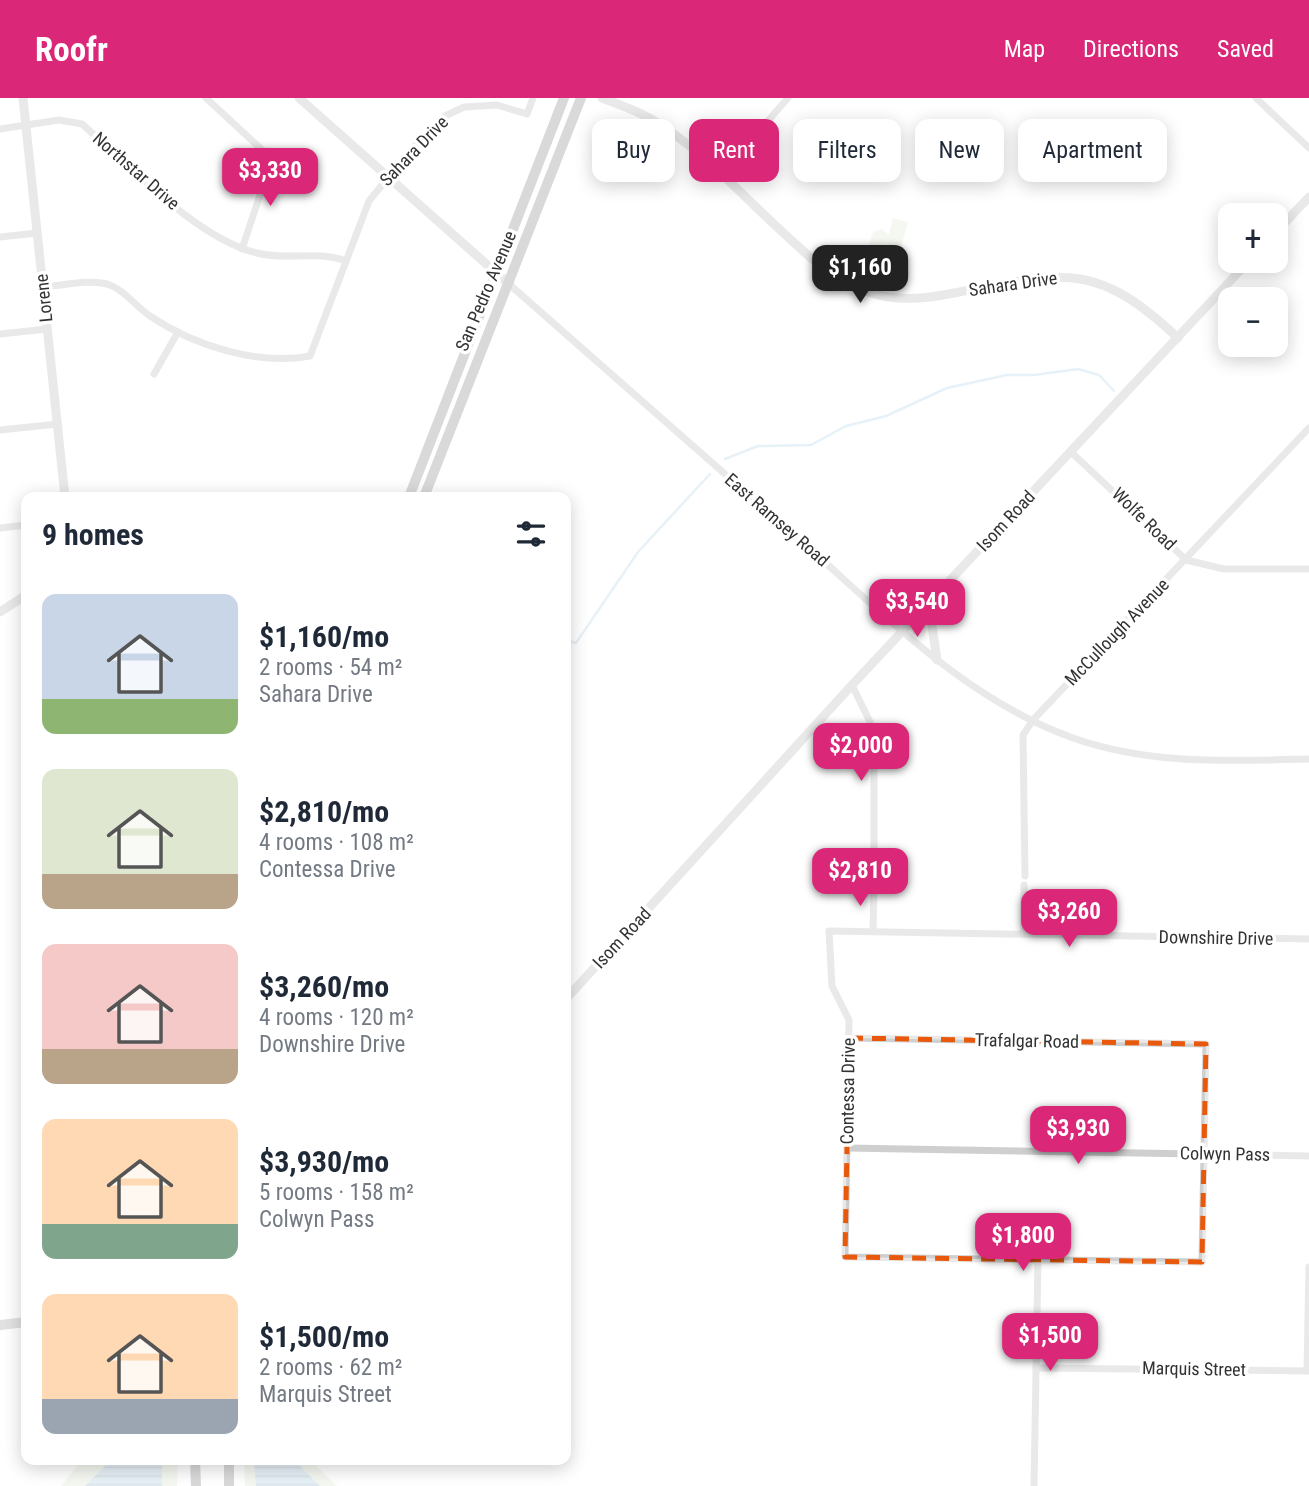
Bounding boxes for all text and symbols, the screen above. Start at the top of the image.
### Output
text: Roofr [35,30,108,69]
text: Map [1004,35,1045,63]
text: Directions [1083,35,1179,63]
text: Saved [1217,35,1274,63]
street label: Sahara Drive [375,111,452,190]
chip: Buy [592,119,675,182]
chip: Rent [689,119,779,182]
chip: Filters [793,119,901,182]
chip: New [915,119,1004,182]
chip: Apartment [1018,119,1167,182]
street label: Northstar Drive [89,127,184,214]
pin: $3,330 [213,148,327,208]
text: $3,330 [238,157,302,184]
map controls [1218,203,1288,357]
button: + [1218,203,1288,273]
street label: San Pedro Avenue [451,228,520,354]
pin: $1,160 [803,246,917,305]
text: $1,160 [828,254,892,281]
street label: Sahara Drive [967,267,1058,300]
street label: Lorene [31,273,56,323]
button: − [1218,287,1288,357]
street label: East Ramsey Road [721,469,834,571]
street label: Wolfe Road [1108,483,1181,554]
street label: Isom Road [972,486,1039,555]
icon: filters [512,515,550,553]
text: 9 homes [42,517,144,552]
street label: McCullough Avenue [1060,574,1173,689]
pin: $3,540 [860,580,974,639]
text: $3,540 [885,588,949,615]
text: $1,160/mo [259,619,389,654]
icon: home [98,622,182,706]
text: 2 rooms · 54 m² [259,654,402,681]
text: Sahara Drive [259,681,373,708]
pin: $2,000 [804,724,918,783]
text: $2,000 [829,732,893,759]
text: $2,810/mo [259,794,389,829]
icon: home [98,797,182,881]
text: 4 rooms · 108 m² [259,829,414,856]
pin: $2,810 [803,848,917,908]
text: Contessa Drive [259,856,395,883]
text: $2,810 [828,857,892,884]
pin: $3,260 [1012,890,1126,949]
text: $3,260 [1037,898,1101,925]
street label: Isom Road [588,903,655,972]
street label: Downshire Drive [1159,926,1273,949]
text: $3,260/mo [259,969,389,1004]
icon: home [98,972,182,1056]
text: 4 rooms · 120 m² [259,1004,414,1031]
street label: Trafalgar Road [975,1029,1079,1052]
text: Downshire Drive [259,1031,405,1058]
street label: Contessa Drive [836,1037,859,1145]
pin: $3,930 [1021,1107,1135,1166]
text: $3,930 [1046,1115,1110,1142]
street label: Colwyn Pass [1180,1142,1270,1165]
text: $3,930/mo [259,1144,389,1179]
icon: home [98,1147,182,1231]
text: 5 rooms · 158 m² [259,1179,414,1206]
text: Colwyn Pass [259,1206,374,1233]
pin: $1,800 [966,1214,1080,1273]
text: $1,800 [991,1222,1055,1249]
pin: $1,500 [993,1314,1107,1373]
text: $1,500/mo [259,1319,389,1354]
icon: home [98,1322,182,1406]
text: $1,500 [1018,1322,1082,1349]
text: 2 rooms · 62 m² [259,1354,402,1381]
street label: Marquis Street [1142,1357,1246,1380]
text: Marquis Street [259,1381,392,1408]

